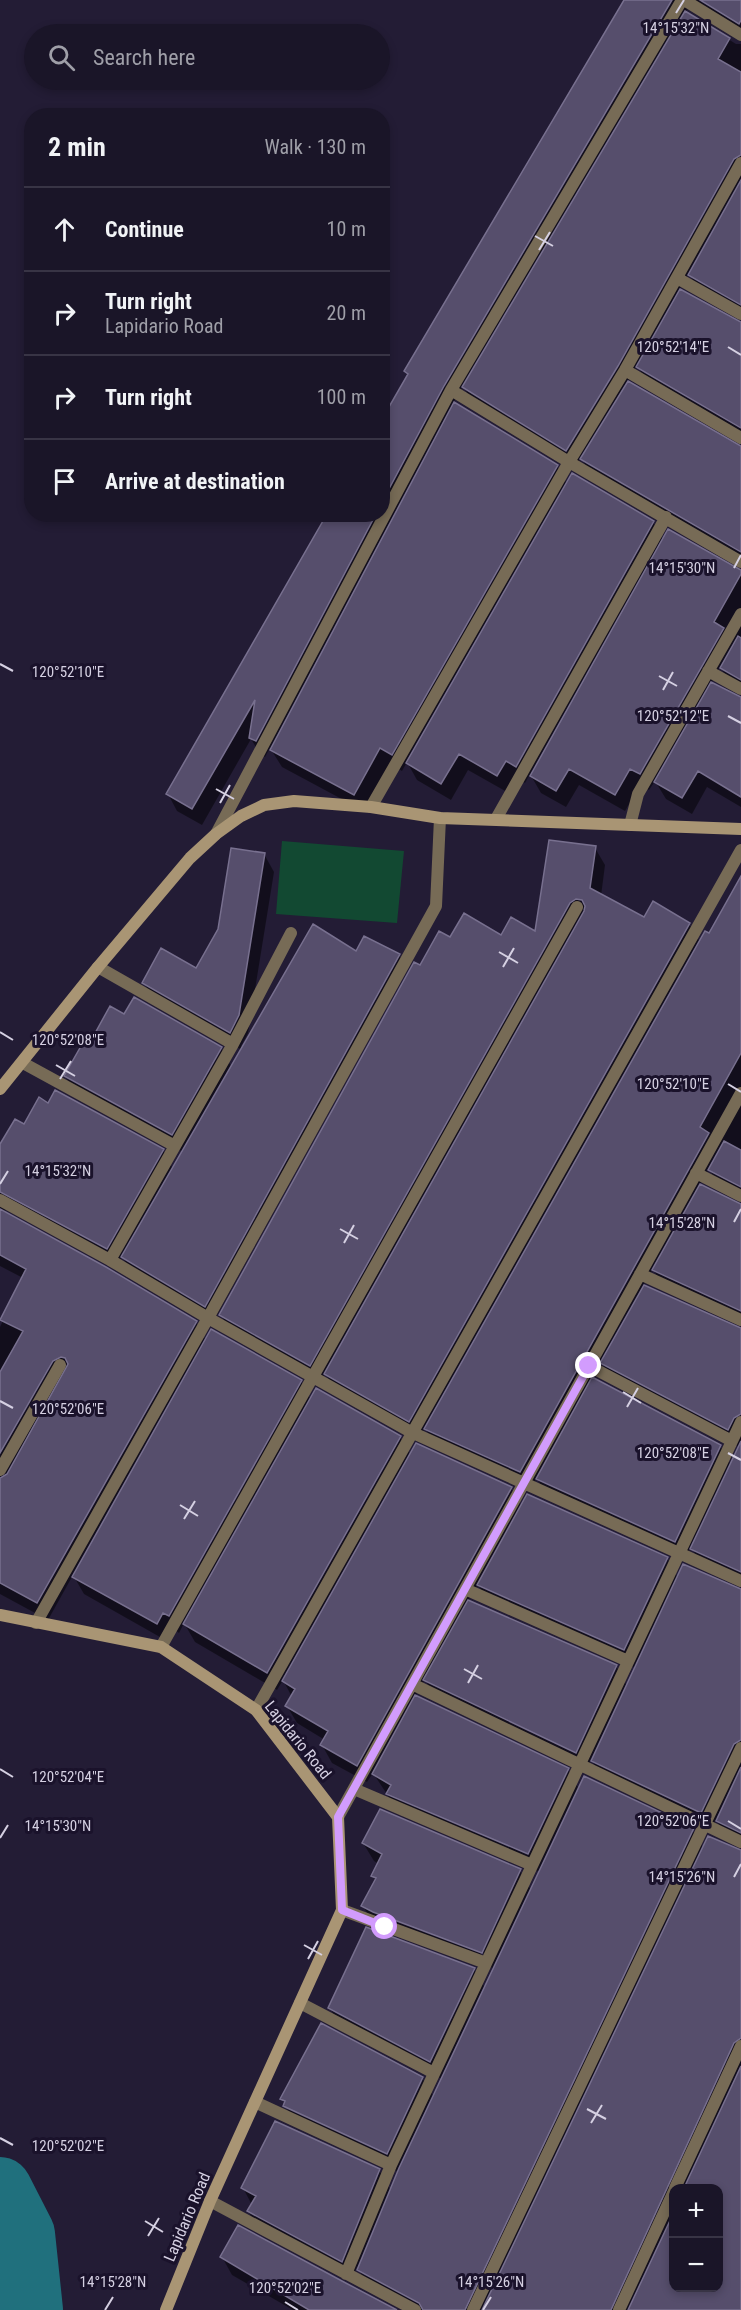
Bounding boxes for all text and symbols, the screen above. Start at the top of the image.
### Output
text: 14°15'32"N [643,19,709,37]
search box [24,24,390,90]
icon: search [45,41,78,74]
text: Search here [93,45,195,70]
text: 2 min [48,132,106,162]
text: Walk · 130 m [265,135,366,159]
icon: ahead [48,213,81,246]
text: Continue [105,217,184,242]
text: 10 m [327,217,366,241]
text: Turn right [105,289,192,314]
icon: right [48,297,81,330]
text: 20 m [327,301,366,325]
text: Lapidario Road [105,314,224,338]
text: 120°52'14"E [637,338,709,356]
icon: right [48,381,81,414]
text: Turn right [105,385,192,410]
text: 100 m [317,385,366,409]
icon: arrive [48,465,81,498]
text: Arrive at destination [105,469,285,494]
text: 14°15'30"N [649,559,715,577]
text: 120°52'10"E [32,663,104,681]
text: 120°52'12"E [637,707,709,725]
text: 120°52'08"E [32,1031,104,1049]
text: 120°52'10"E [637,1075,709,1093]
text: 14°15'32"N [25,1162,91,1180]
text: 14°15'28"N [649,1214,715,1232]
route end [575,1352,601,1378]
text: 120°52'06"E [32,1400,104,1418]
text: 120°52'08"E [637,1444,709,1462]
street label: Lapidario Road [261,1697,335,1783]
text: 120°52'04"E [32,1768,104,1786]
text: 120°52'06"E [637,1812,709,1830]
text: 14°15'30"N [25,1817,91,1835]
text: 14°15'26"N [649,1868,715,1886]
route start [371,1913,397,1939]
text: 120°52'02"E [32,2137,104,2155]
street label: Lapidario Road [160,2170,214,2264]
map controls [669,2184,723,2292]
button: + [669,2184,723,2238]
button: − [669,2238,723,2292]
text: 14°15'28"N [80,2273,146,2291]
text: 14°15'26"N [458,2273,524,2291]
text: 120°52'02"E [249,2279,321,2297]

